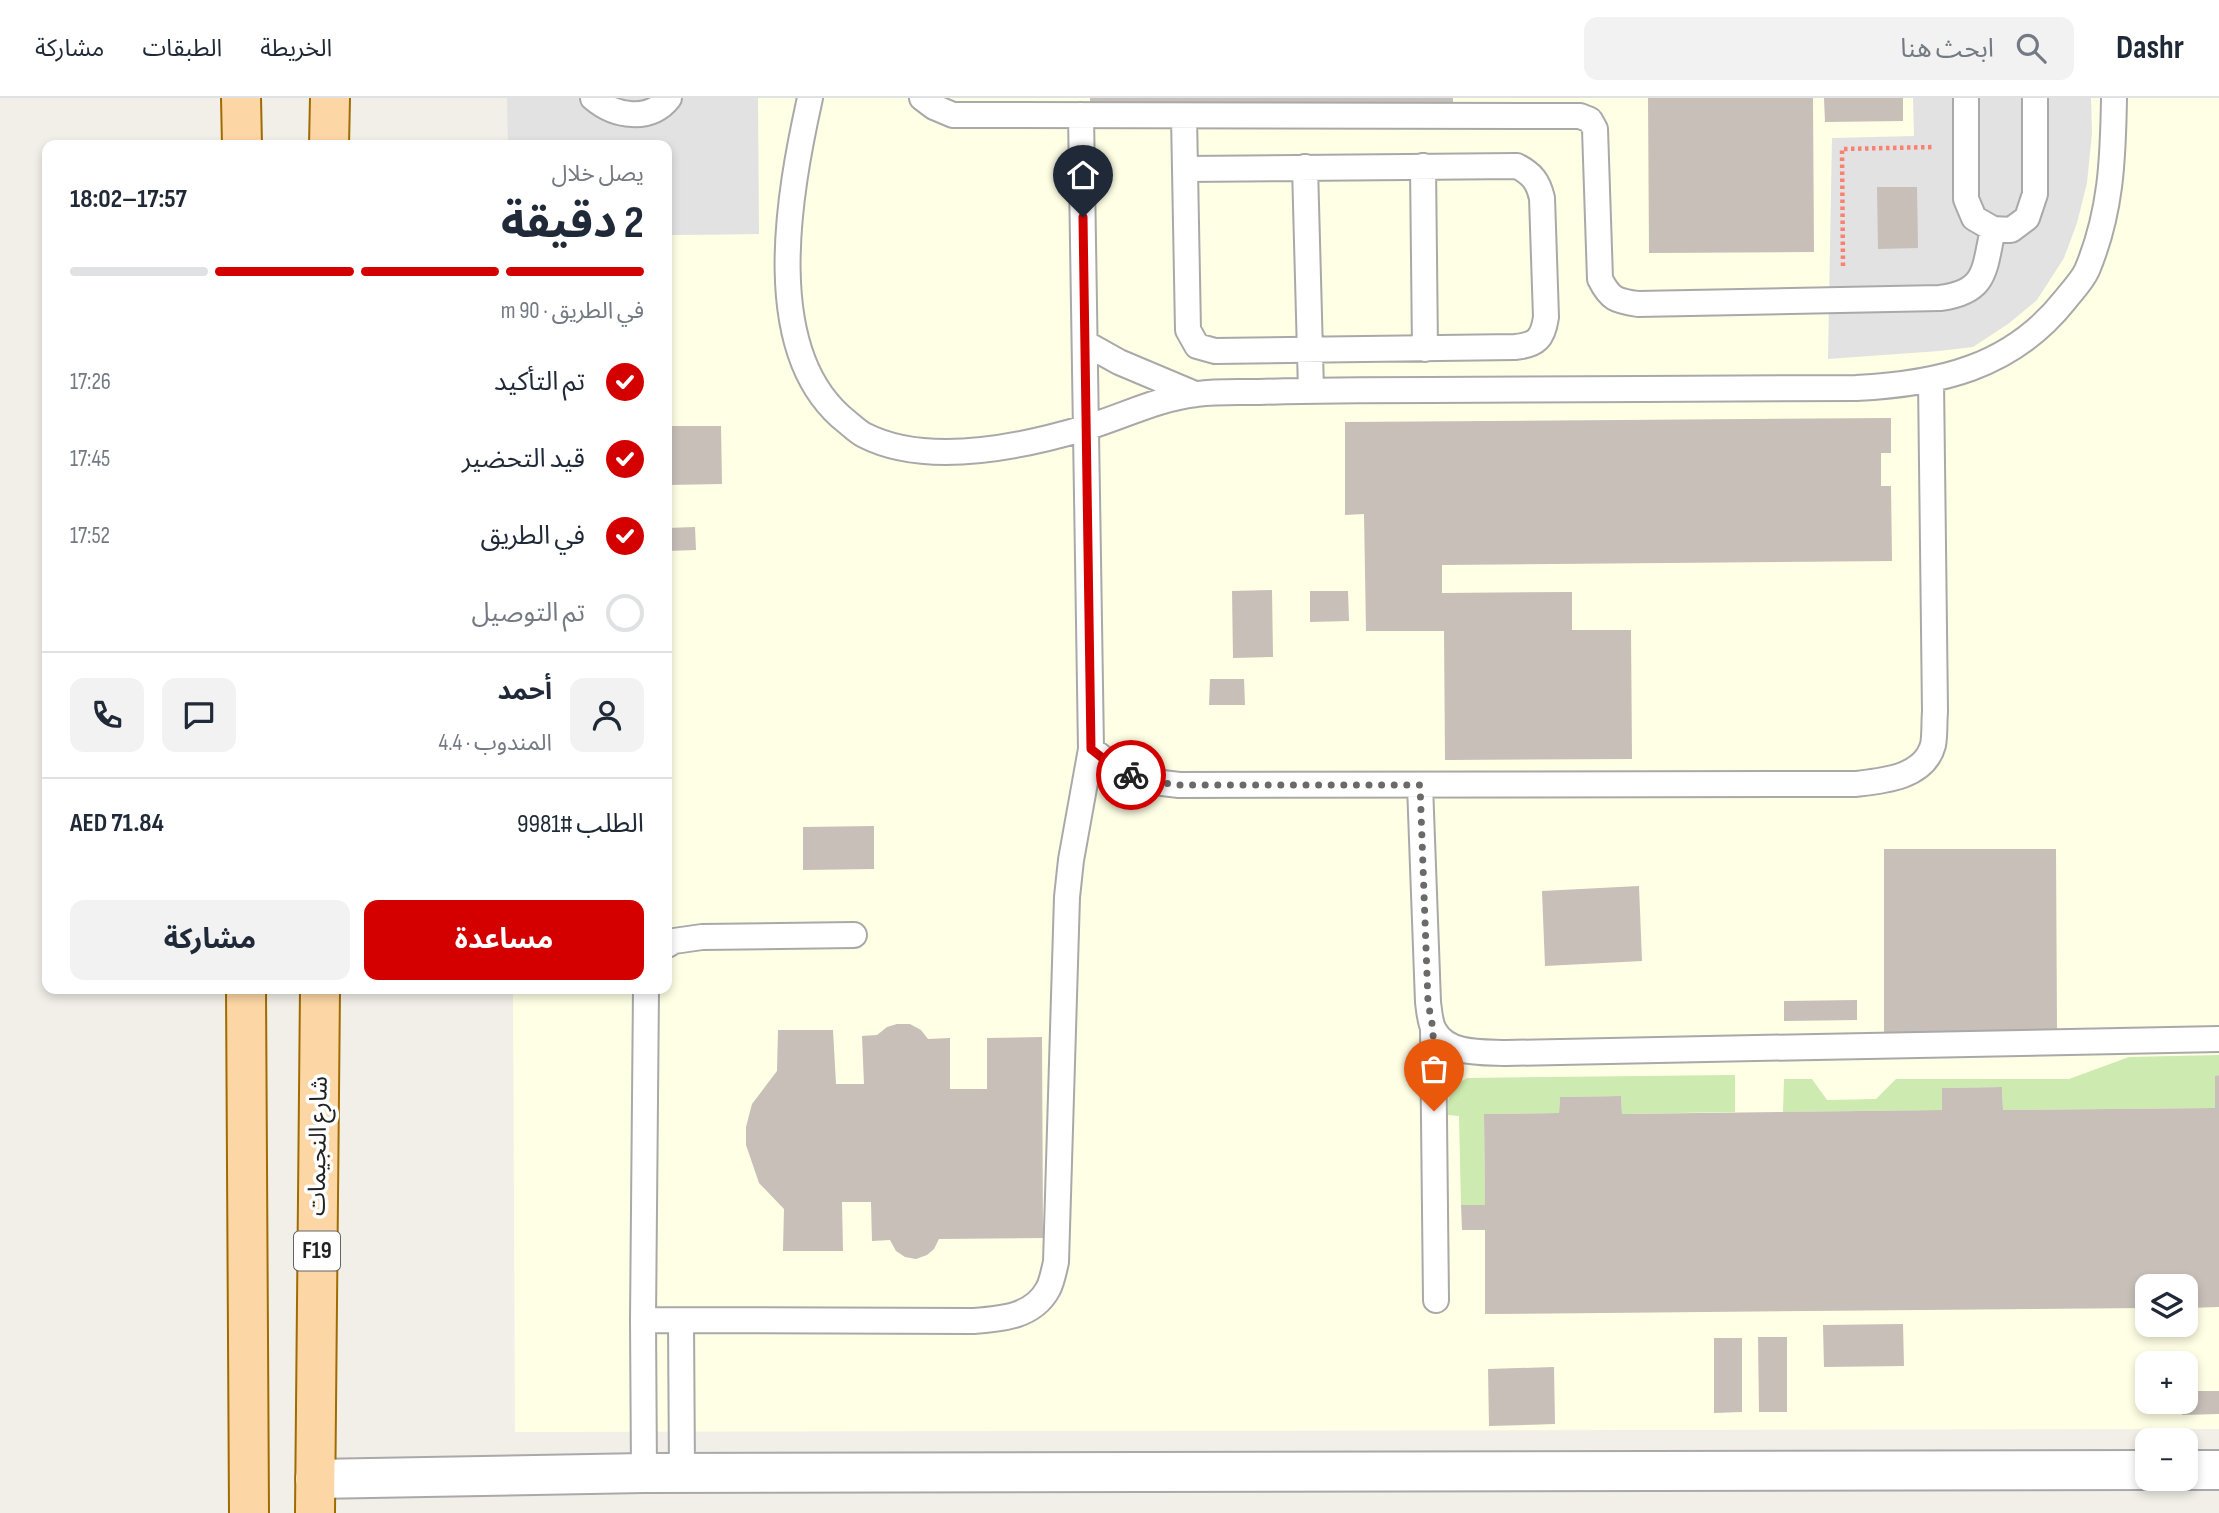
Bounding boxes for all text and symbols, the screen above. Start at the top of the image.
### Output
search box [1584,17,2074,80]
text: Dashr [2116,28,2184,68]
icon: search [2012,29,2050,67]
text: مشاركة [35,34,104,63]
text: الطبقات [142,34,222,63]
text: الخريطة [260,34,332,63]
text: ابحث هنا [1900,34,1994,65]
pin [1053,145,1113,217]
icon: home [1064,156,1102,194]
text: يصل خلال [552,160,644,188]
text: 17:57–18:02 [70,184,187,215]
text: 2 دقيقة [501,196,644,251]
text: في الطريق · 90 m [501,297,644,325]
icon: check [606,363,644,401]
text: تم التأكيد [494,367,585,398]
text: 17:26 [70,368,111,396]
icon: check [606,440,644,478]
text: قيد التحضير [462,444,585,475]
text: 17:45 [70,445,110,473]
icon: check [606,517,644,555]
text: في الطريق [480,521,585,552]
text: 17:52 [70,522,110,550]
text: تم التوصيل [471,598,585,629]
text: أحمد [498,676,552,707]
button: phone [70,678,144,752]
button: chat [162,678,236,752]
button: person [570,678,644,752]
text: المندوب · 4.4 [439,729,552,757]
courier [1096,740,1166,810]
icon: bike [1112,756,1150,794]
text: AED 71.84 [70,808,164,839]
text: الطلب #9981 [517,809,644,840]
button: مشاركة [70,900,350,980]
button: مساعدة [364,900,644,980]
pin [1404,1039,1464,1111]
icon: bag [1415,1050,1453,1088]
street label: شارع النجيمات [302,1076,336,1216]
road number: F19 [294,1232,340,1270]
map controls [2135,1274,2198,1491]
button: layers [2135,1274,2198,1337]
button: + [2135,1351,2198,1414]
button: − [2135,1428,2198,1491]

